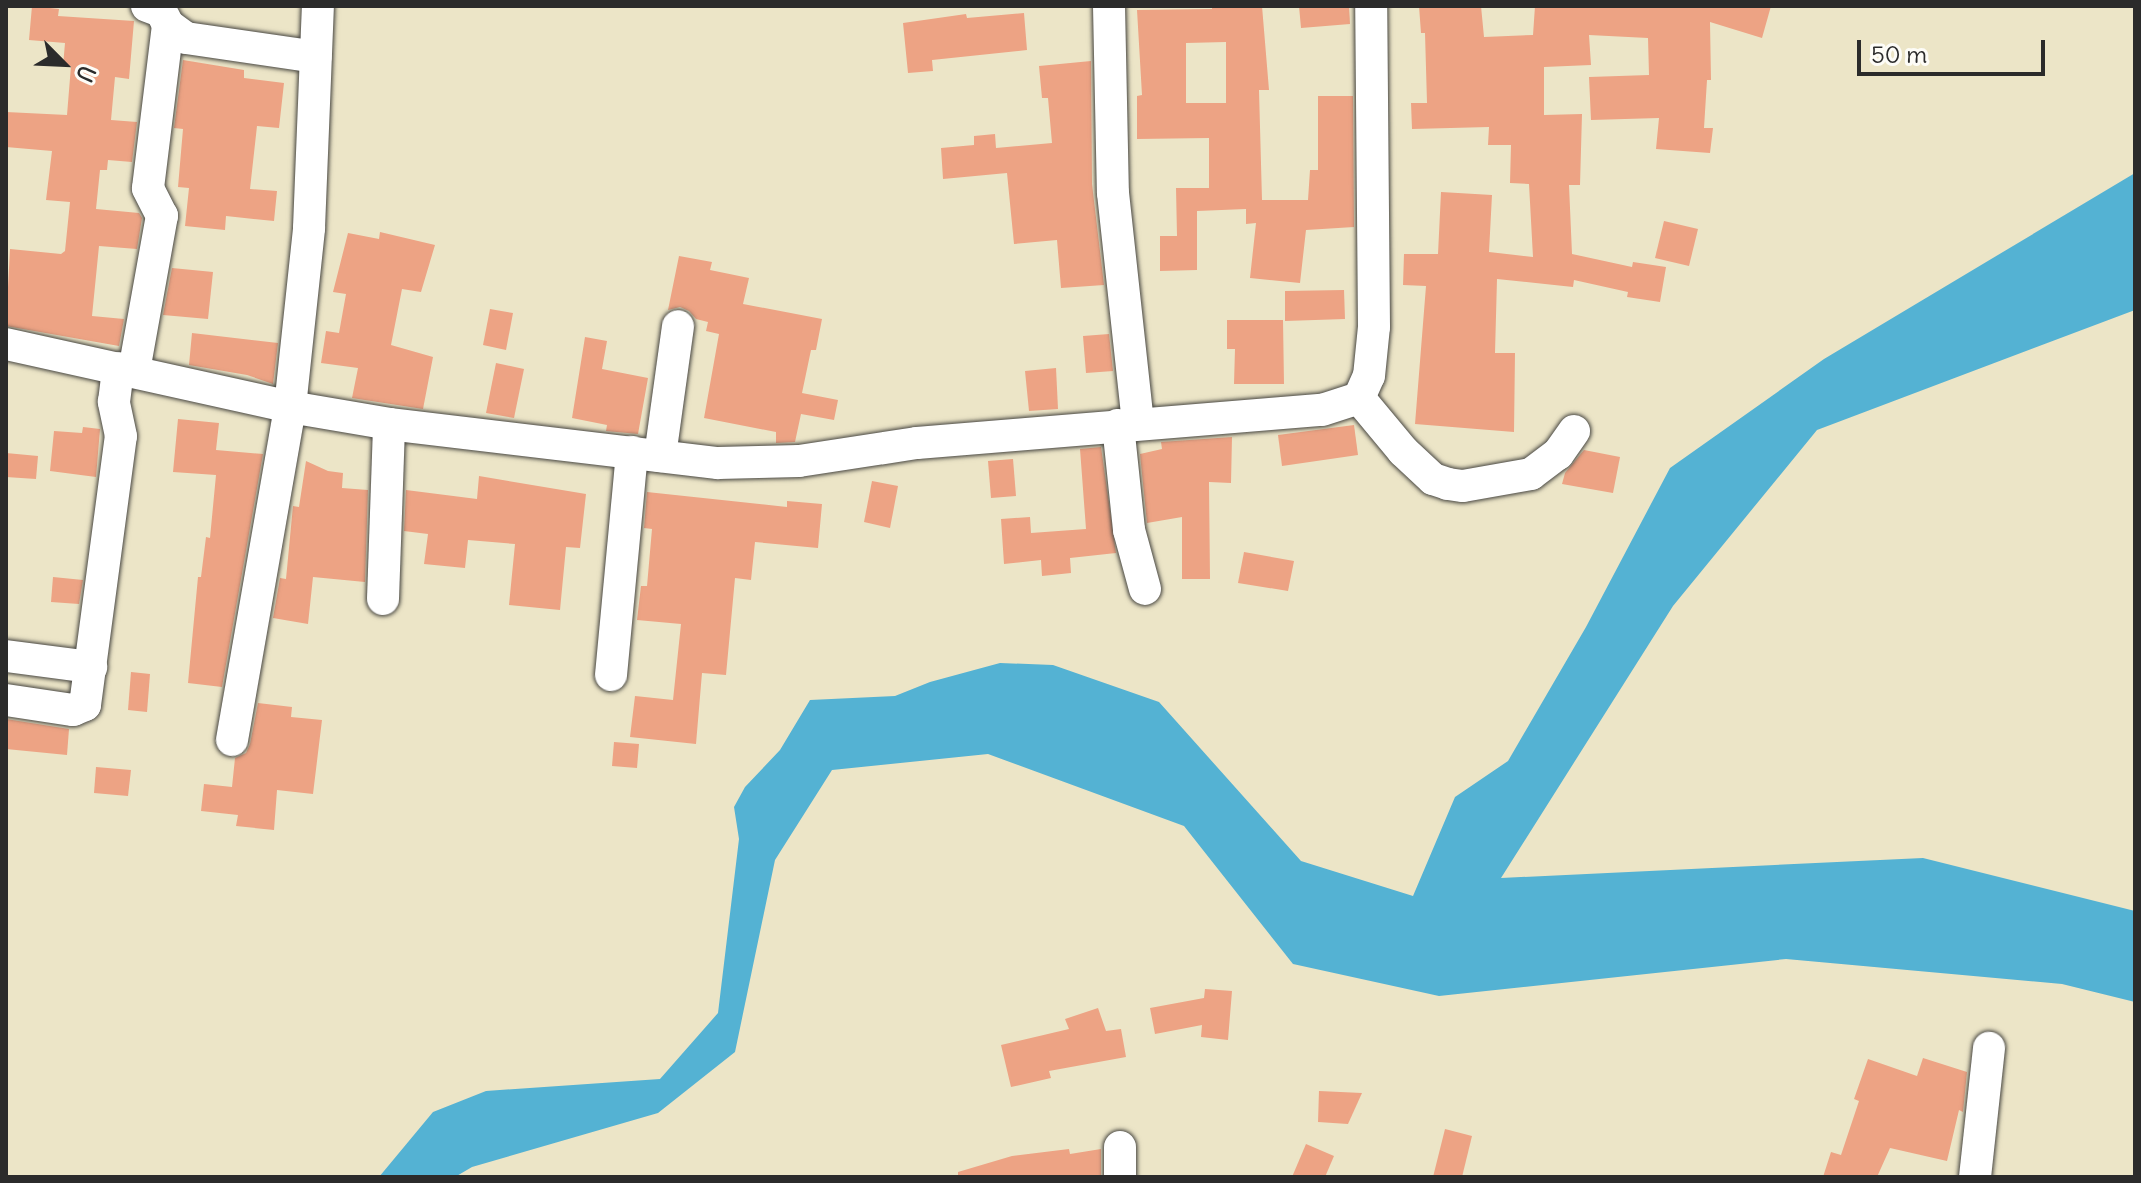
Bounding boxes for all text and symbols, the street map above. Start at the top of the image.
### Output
north arrow [24,24,104,104]
scale bar [1861,24,2049,74]
text: 50 m [1871,39,1927,69]
text: U [70,61,102,86]

